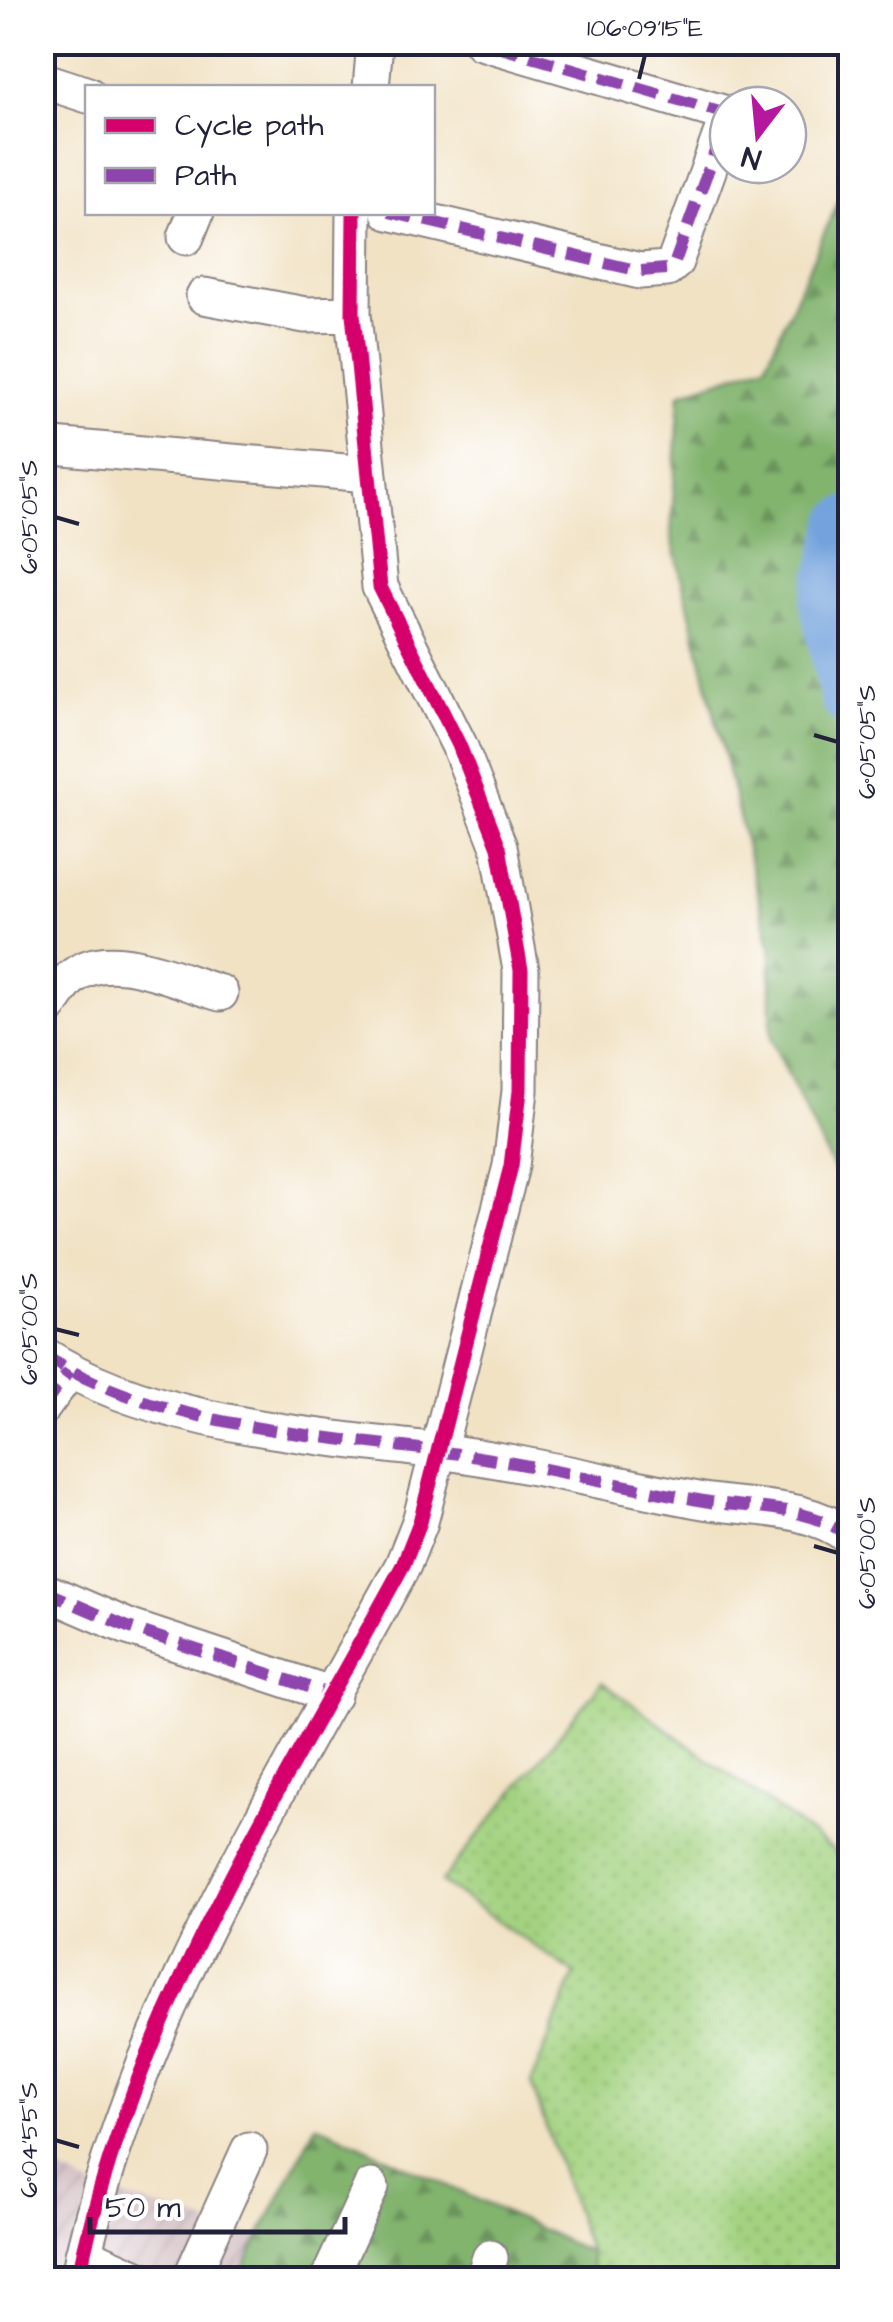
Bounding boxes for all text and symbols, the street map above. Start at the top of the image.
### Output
text: 106°09'15"E [587,11,703,46]
legend [85,85,435,215]
north arrow [708,85,808,185]
text: Cycle path [175,105,324,148]
text: N [737,136,765,179]
text: Path [175,155,237,197]
text: 6°05'05"S [12,460,47,574]
text: 6°05'05"S [850,685,885,799]
text: 6°05'00"S [12,1273,47,1385]
text: 6°05'00"S [850,1497,885,1609]
text: 6°04'55"S [12,2082,47,2198]
scale bar [90,2172,345,2234]
text: 50 m [105,2187,181,2229]

